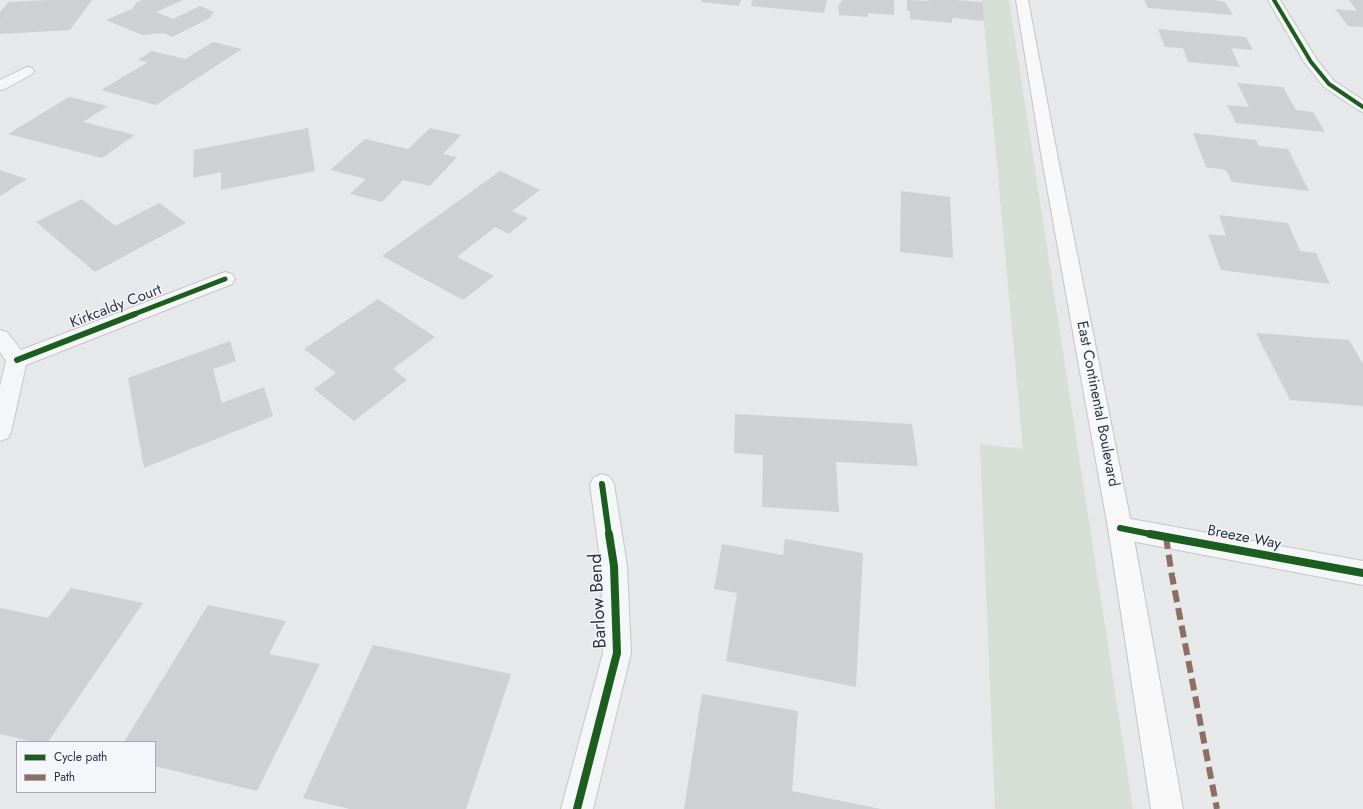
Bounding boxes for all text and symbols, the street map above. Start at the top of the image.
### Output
street label: Kirkcaldy Court [68,281,164,333]
street label: East Continental Boulevard [1072,320,1122,488]
street label: Breeze Way [1206,522,1282,554]
street label: Barlow Bend [586,553,612,649]
legend [16,741,156,793]
text: Cycle path [54,748,107,766]
text: Path [54,768,75,786]

